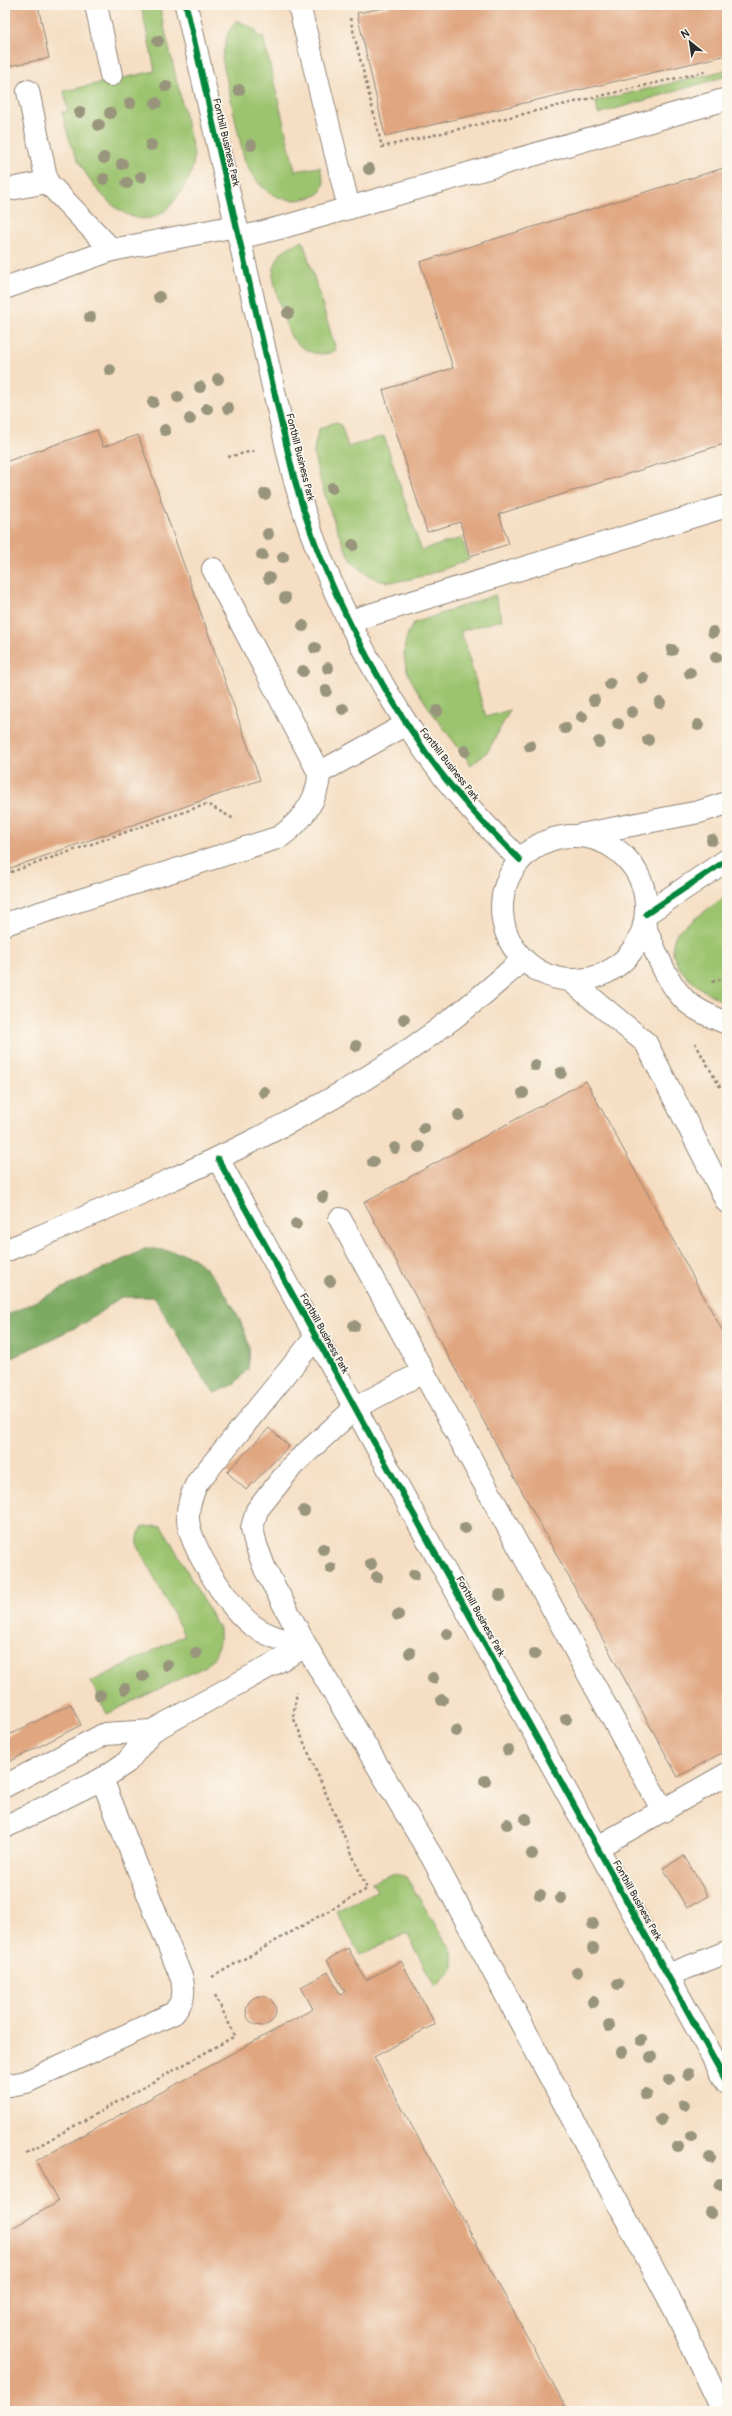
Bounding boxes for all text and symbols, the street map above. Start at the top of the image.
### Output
north arrow [670,22,710,62]
text: N [679,26,692,41]
street label: Fonthill Business Park [210,97,242,188]
street label: Fonthill Business Park [283,412,317,503]
street label: Fonthill Business Park [417,725,482,804]
street label: Fonthill Business Park [297,1291,352,1376]
street label: Fonthill Business Park [453,1574,508,1659]
street label: Fonthill Business Park [610,1858,665,1943]

